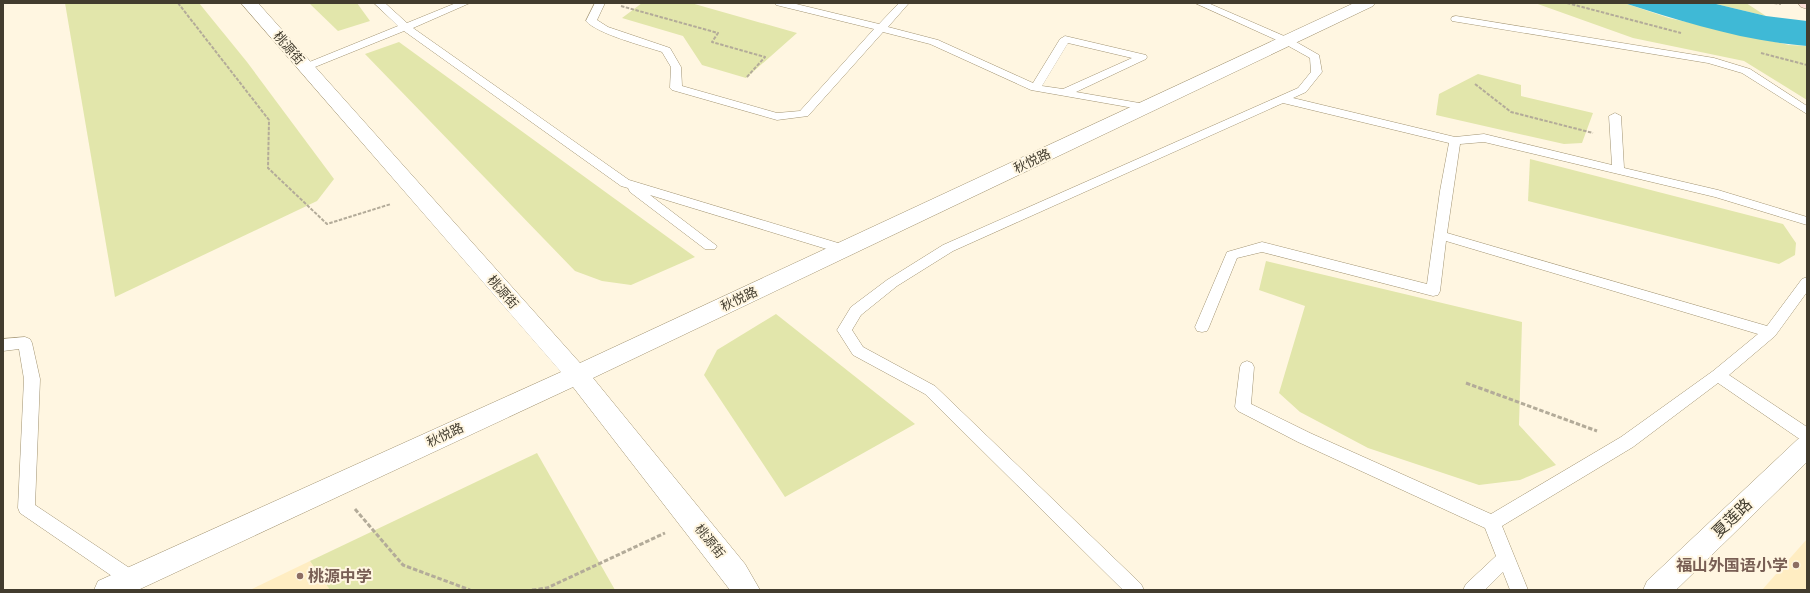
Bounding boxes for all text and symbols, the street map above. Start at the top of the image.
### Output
street label: 桃源街 [271,28,307,68]
street label: 秋悦路 [1011,146,1053,176]
street label: 桃源街 [485,272,521,312]
street label: 秋悦路 [718,284,760,314]
street label: 秋悦路 [424,420,466,450]
street label: 夏莲路 [1708,494,1756,542]
street label: 桃源街 [692,521,728,561]
place label: 福山外国语小学 [1676,556,1788,575]
marker: 福山外国语小学 [1791,560,1801,570]
place label: 桃源中学 [308,567,372,586]
marker: 桃源中学 [295,571,305,581]

